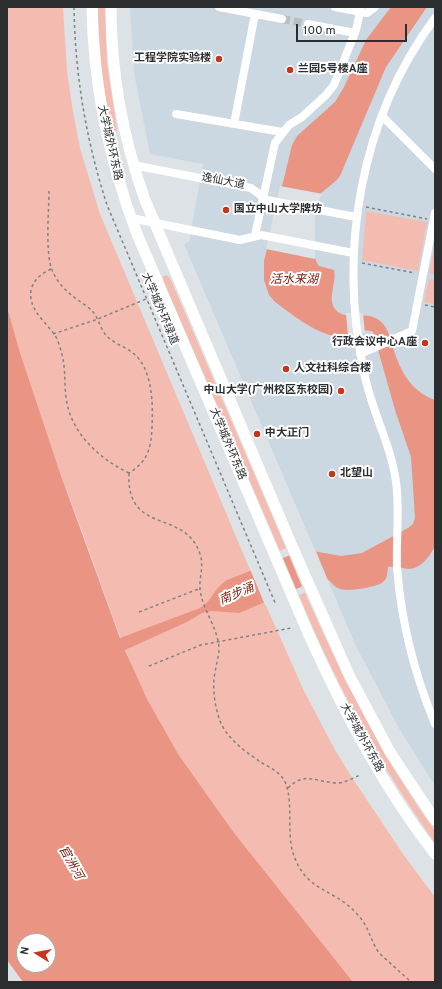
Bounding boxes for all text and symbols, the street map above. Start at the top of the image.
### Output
scale bar [298,16,409,42]
text: 100 m [303,23,336,39]
place label: 工程学院实验楼 [134,52,211,66]
marker: 工程学院实验楼 [214,54,224,64]
place label: 兰园5号楼A座 [298,63,368,77]
marker: 兰园5号楼A座 [285,65,295,75]
street label: 大学城外环东路 [94,104,124,182]
street label: 逸仙大道 [200,171,246,193]
place label: 国立中山大学牌坊 [234,203,322,217]
marker: 国立中山大学牌坊 [221,205,231,215]
street label: 大学城外环绿道 [138,271,180,347]
water label: 活水来湖 [270,274,318,288]
place label: 行政会议中心A座 [332,336,417,350]
marker: 行政会议中心A座 [420,338,430,348]
place label: 人文社科综合楼 [294,362,371,376]
marker: 人文社科综合楼 [281,364,291,374]
place label: 中山大学(广州校区东校园) [204,384,333,398]
marker: 中山大学(广州校区东校园) [336,386,346,396]
street label: 大学城外环东路 [206,406,248,482]
place label: 中大正门 [265,427,309,441]
marker: 中大正门 [252,429,262,439]
place label: 北望山 [340,467,373,481]
marker: 北望山 [327,469,337,479]
water label: 南步涌 [218,581,256,609]
street label: 大学城外环东路 [337,701,385,775]
water label: 官洲河 [55,844,85,882]
north arrow [16,933,56,973]
text: N [18,946,33,956]

